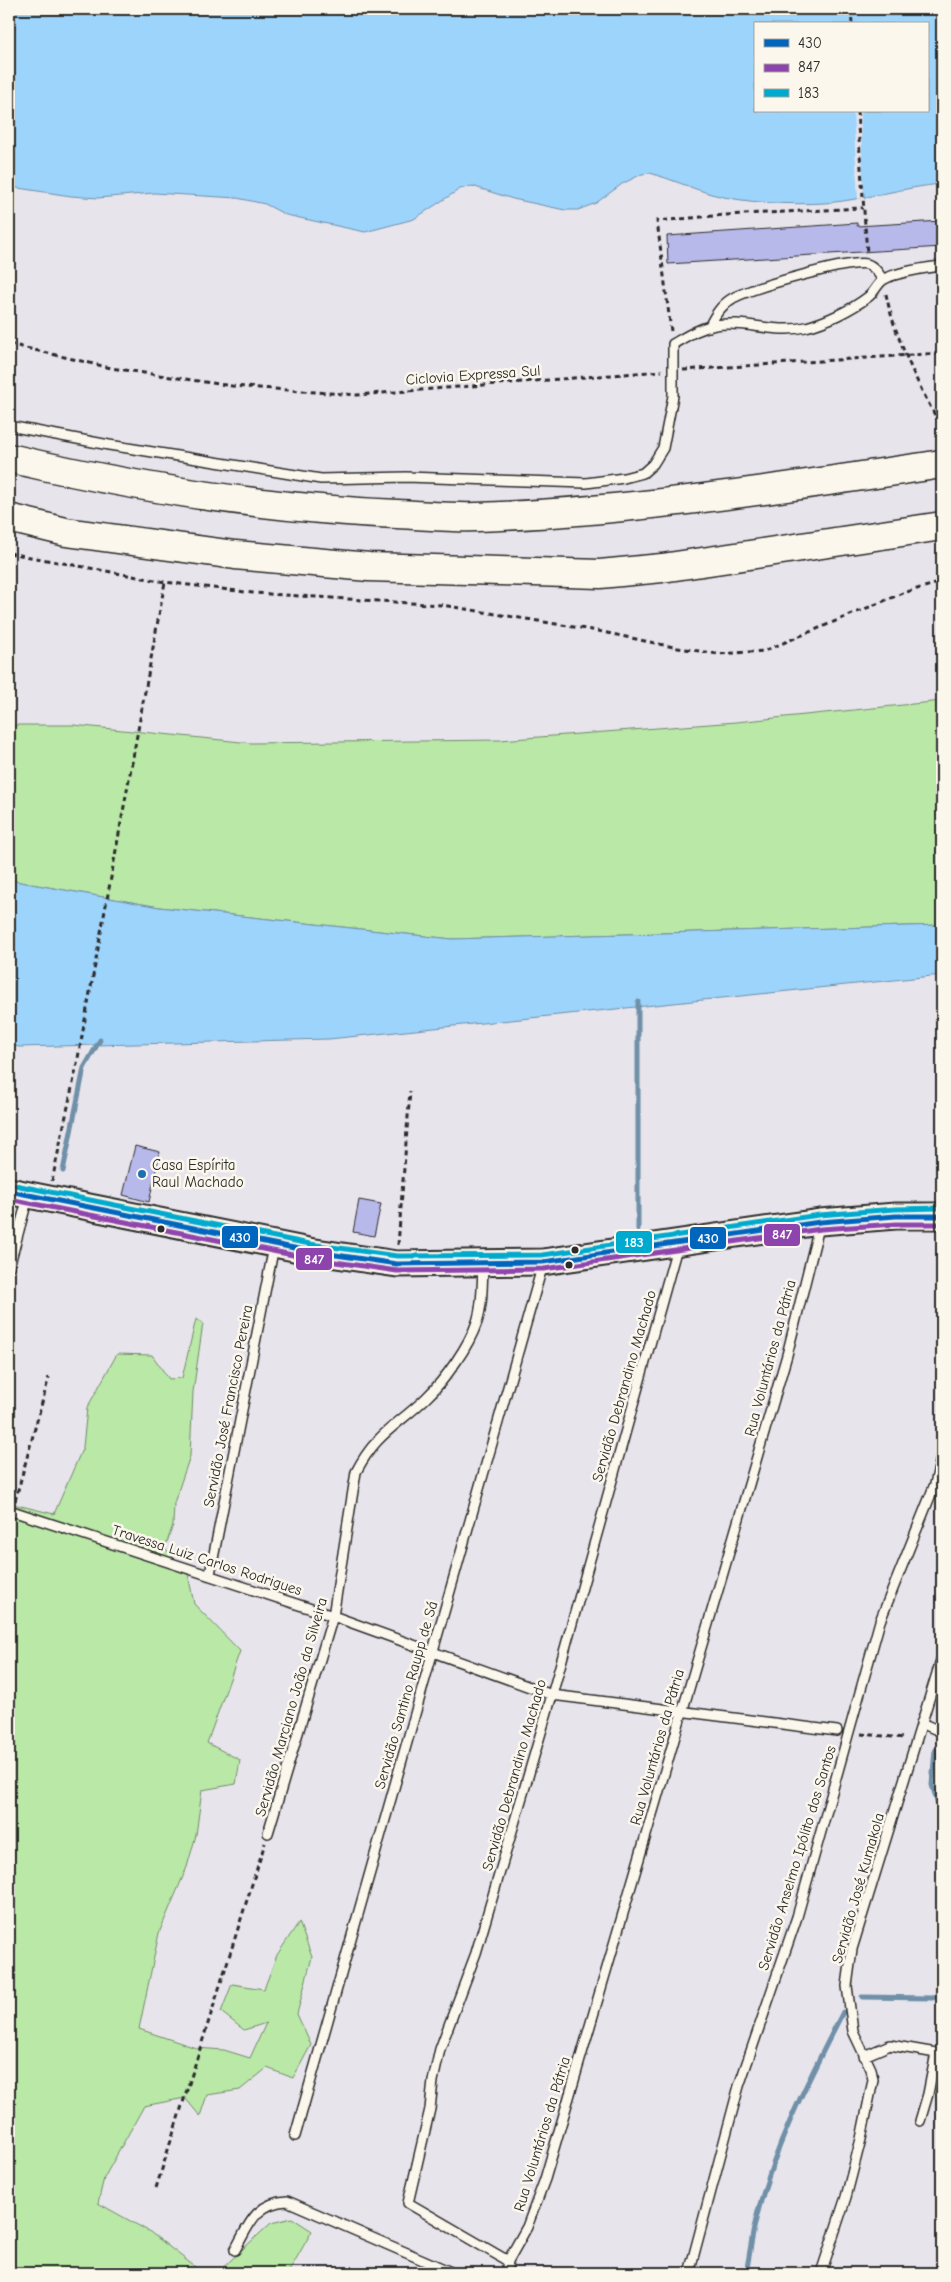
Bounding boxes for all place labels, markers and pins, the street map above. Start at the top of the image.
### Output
place label: Casa Espírita Raul Machado [152,1156,244,1191]
marker: Casa Espírita Raul Machado [136,1168,148,1180]
unlabelled marker [156,1224,166,1234]
unlabelled marker [570,1245,580,1255]
unlabelled marker [564,1260,574,1270]

